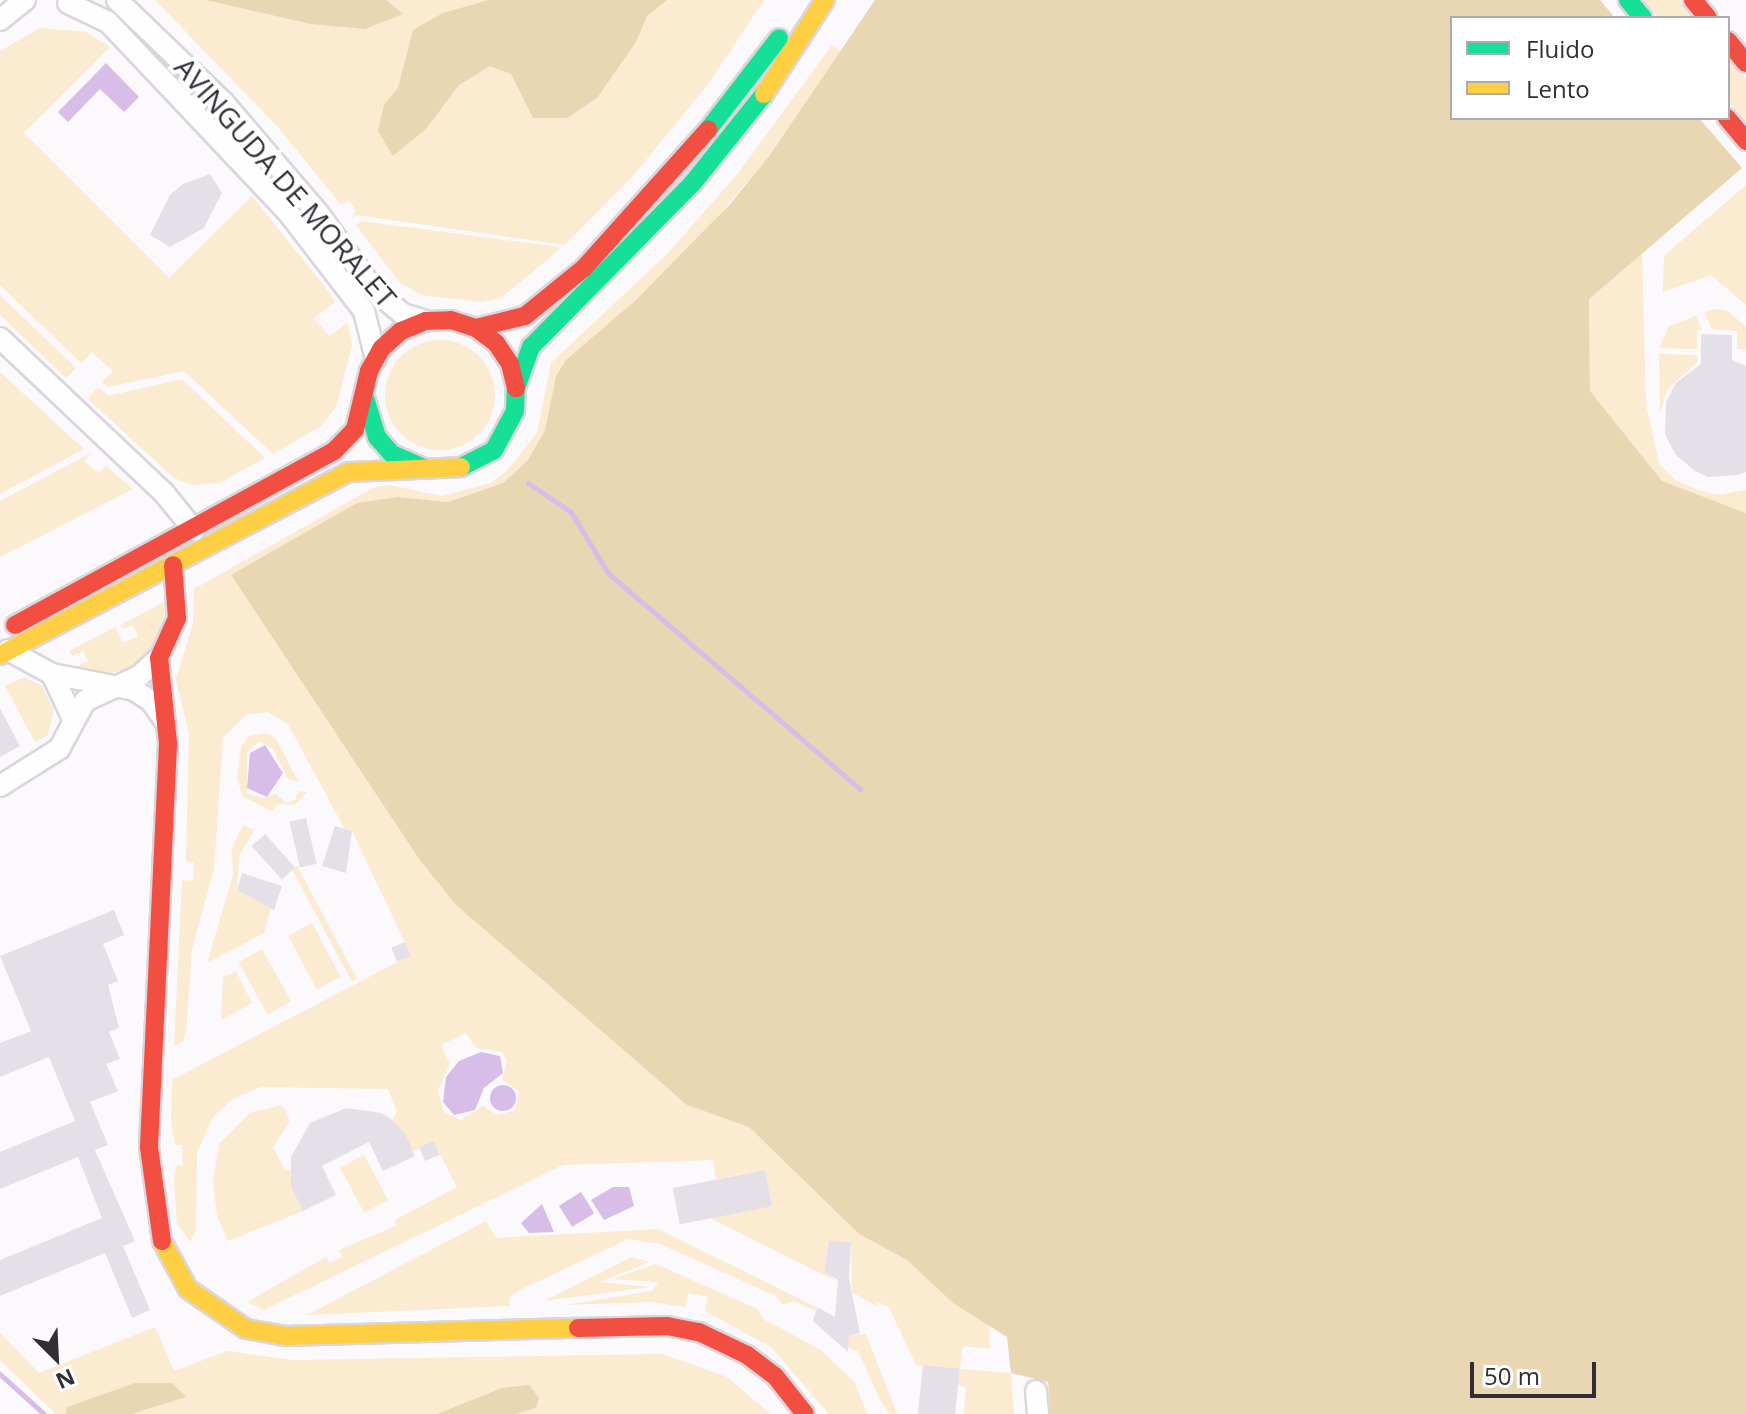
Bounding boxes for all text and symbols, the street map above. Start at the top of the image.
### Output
legend [1450,16,1730,120]
text: Fluido [1526,32,1594,65]
street label: AVINGUDA DE MORALET [168,50,404,314]
text: Lento [1526,72,1590,105]
north arrow [16,1318,96,1398]
scale bar [1474,1346,1600,1396]
text: 50 m [1484,1359,1540,1392]
text: N [51,1363,80,1397]

